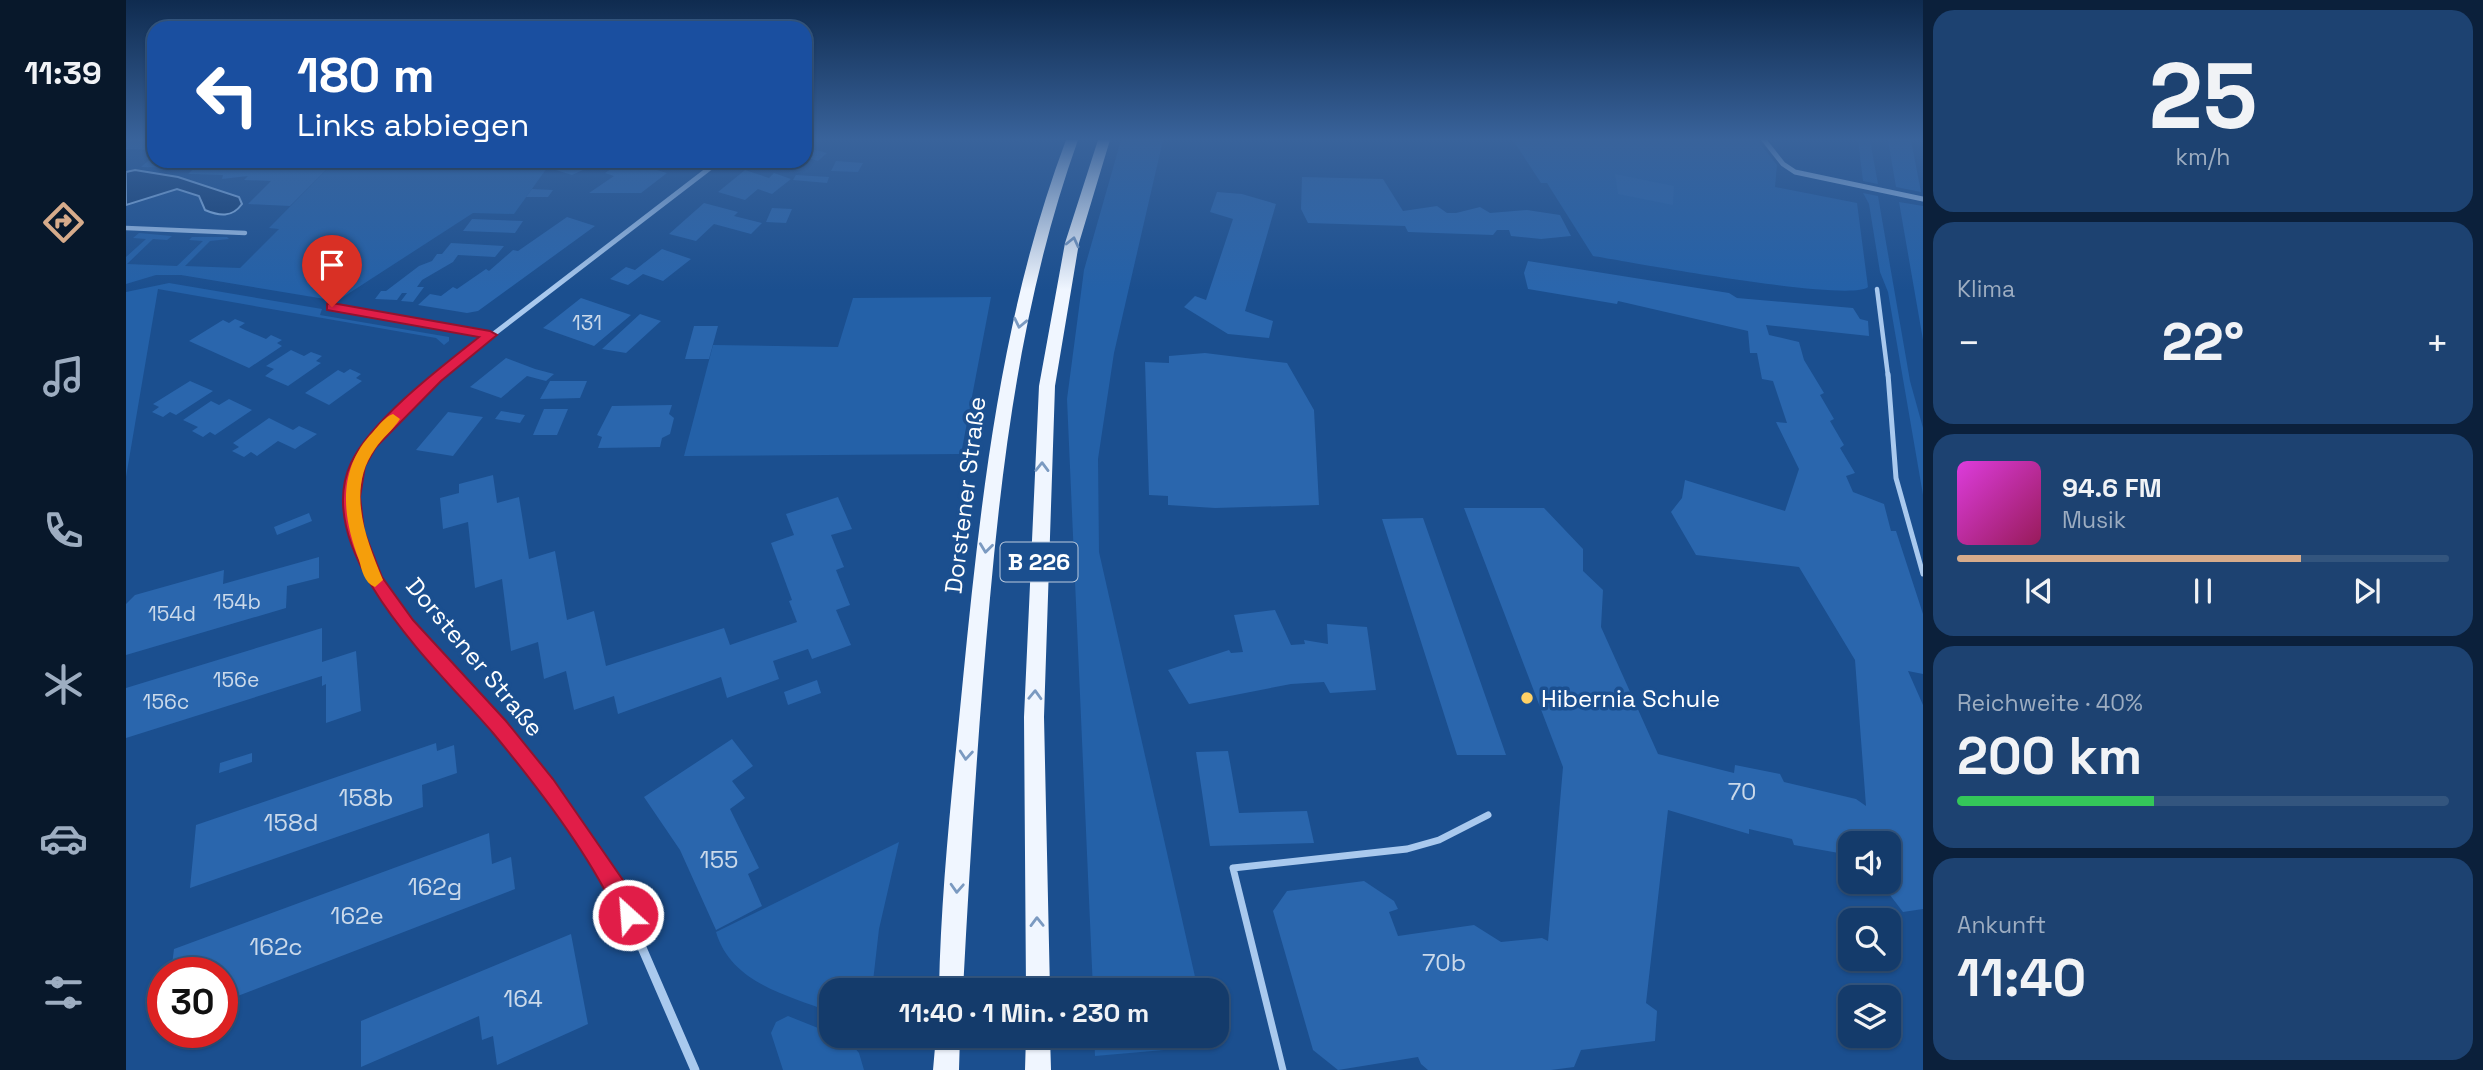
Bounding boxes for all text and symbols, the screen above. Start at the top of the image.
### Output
text: 25 [2149,38,2257,155]
text: 180 m [297,44,435,106]
icon: left [182,49,273,140]
text: 11:39 [24,53,102,93]
text: Links abbiegen [297,105,529,145]
text: km/h [2176,142,2230,172]
icon: directions [39,198,88,247]
pin [302,235,362,307]
one-way arrow [1064,236,1079,248]
icon: arrive [313,246,351,284]
text: Klima [1957,274,2015,304]
house number: 131 [572,309,602,336]
text: 22° [2162,309,2244,375]
one-way arrow [1013,317,1028,329]
text: − [1957,319,1981,367]
text: + [2425,319,2449,367]
icon: music [39,352,88,401]
street label: Dorstener Straße [938,395,992,595]
one-way arrow [1034,462,1050,472]
text: 94.6 FM [2062,471,2162,505]
text: Musik [2062,505,2126,535]
icon: phone [39,506,88,555]
one-way arrow [979,542,994,554]
road number: B 226 [1000,542,1077,582]
street label: Dorstener Straße [399,571,551,743]
icon: previous [2020,572,2058,610]
icon: pause [2184,572,2222,610]
icon: next [2348,572,2386,610]
house number: 154b [213,588,261,615]
house number: 154d [148,600,196,627]
icon: climate [39,660,88,709]
house number: 156e [213,666,259,693]
place label: Hibernia Schule [1541,683,1720,714]
house number: 156c [143,688,189,715]
text: Reichweite · 40% [1957,688,2143,718]
one-way arrow [1027,689,1042,700]
marker: Hibernia Schule [1519,690,1535,706]
text: 200 km [1957,723,2142,789]
one-way arrow [959,749,974,760]
house number: 70 [1728,776,1756,807]
house number: 158b [339,782,393,813]
house number: 158d [264,807,318,838]
icon: car [39,814,88,863]
map controls [1838,831,1901,1048]
button: sound [1838,831,1901,894]
house number: 155 [700,844,738,875]
house number: 162g [408,871,462,902]
position arrow [591,878,665,952]
one-way arrow [949,883,964,894]
house number: 162e [330,900,384,931]
button: search [1838,908,1901,971]
text: Ankunft [1957,910,2046,940]
one-way arrow [1029,917,1045,927]
house number: 162c [249,931,303,962]
text: 11:40 [1957,945,2086,1011]
house number: 70b [1422,947,1466,978]
speed limit sign: 30 [147,957,238,1048]
icon: filters [39,968,88,1017]
house number: 164 [503,983,543,1014]
button: layers [1838,985,1901,1048]
text: 11:40 · 1 Min. · 230 m [899,996,1149,1030]

